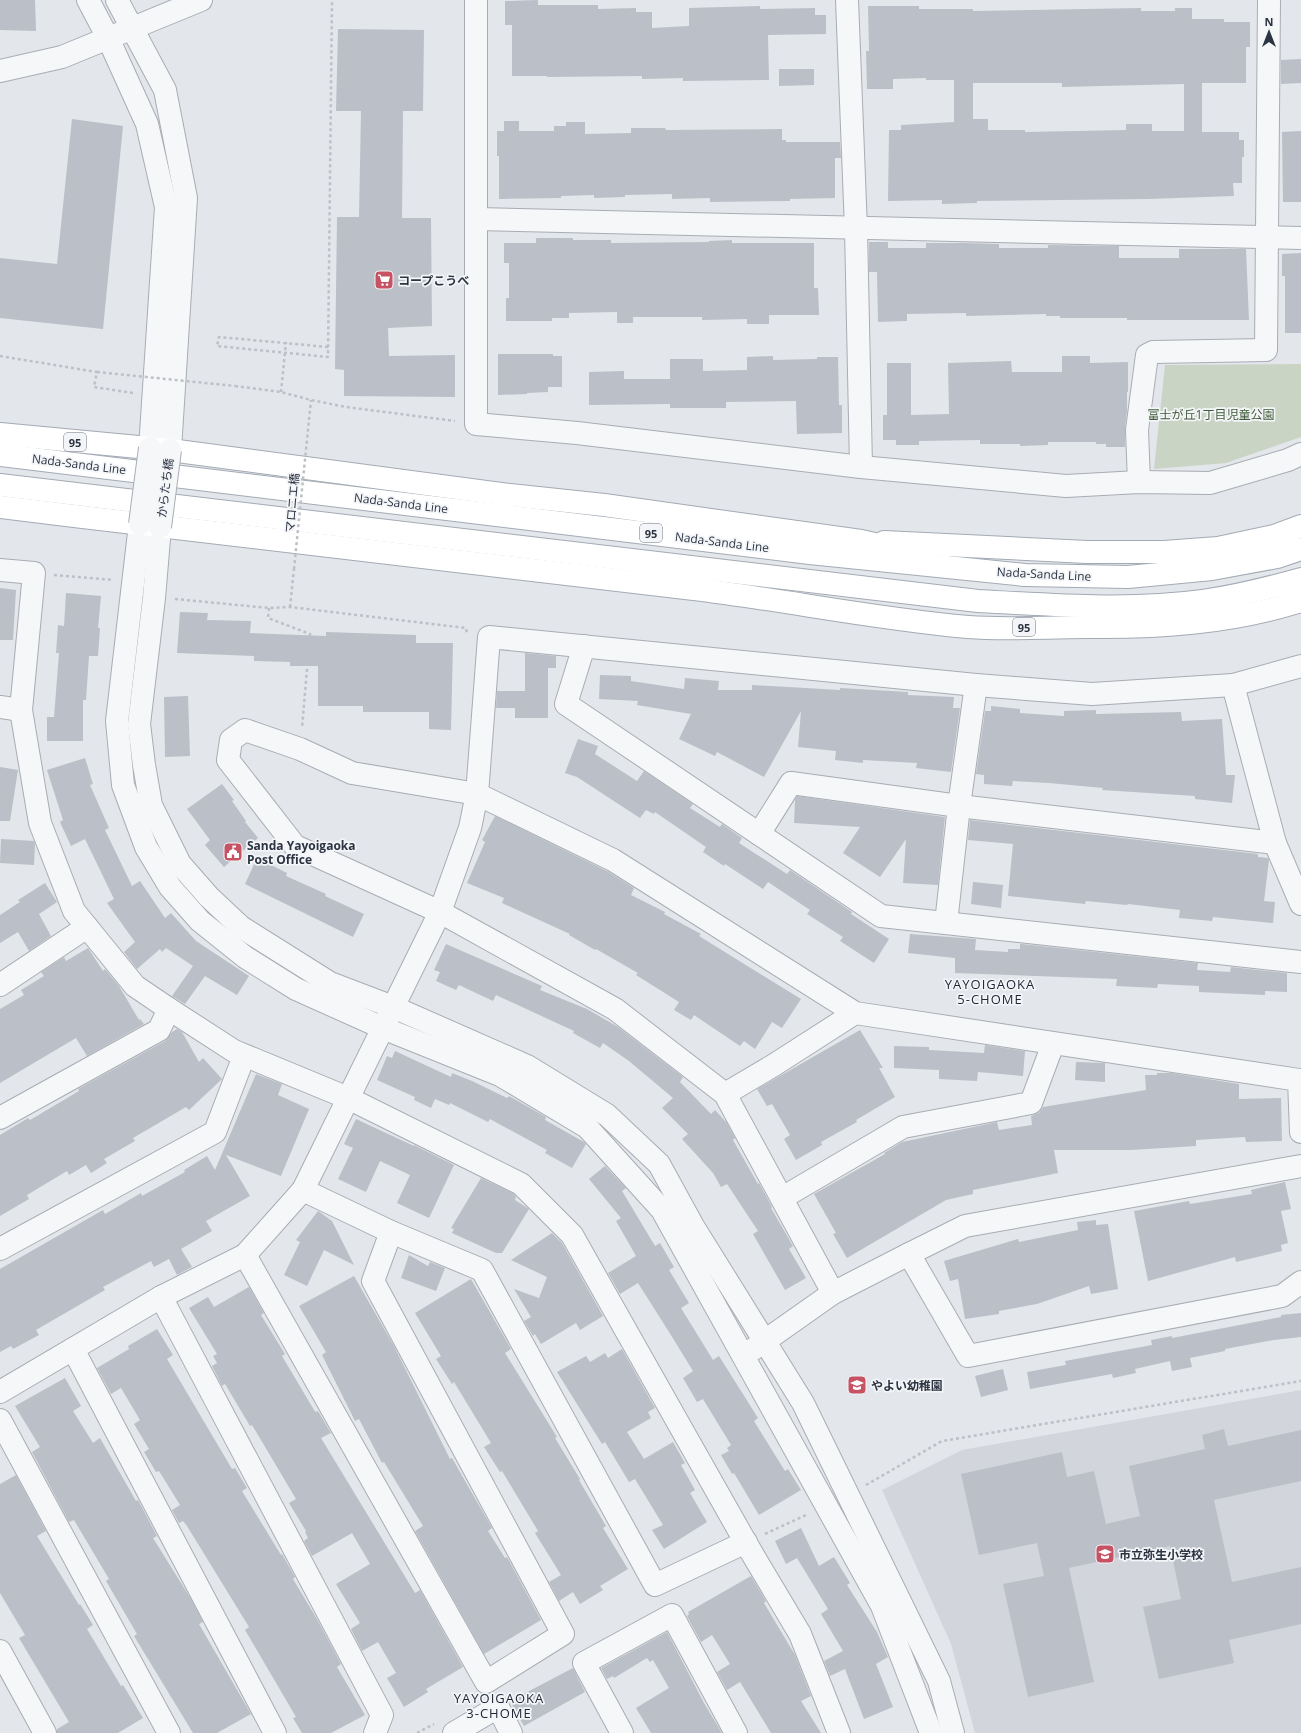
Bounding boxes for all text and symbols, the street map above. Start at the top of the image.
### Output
north arrow [1249,12,1289,52]
text: N [1265,14,1273,29]
supermarket icon: コープこうべ [373,269,395,291]
place label: コープこうべ [398,272,469,289]
park label: 富士が丘1丁目児童公園 [1148,406,1274,423]
road number: 95 [64,433,86,451]
street label: Nada-Sanda Line [31,450,127,478]
street label: からたち橋 [153,457,177,519]
street label: マロニエ橋 [281,472,303,534]
street label: Nada-Sanda Line [353,489,449,517]
road number: 95 [640,524,662,542]
street label: Nada-Sanda Line [674,528,770,556]
street label: Nada-Sanda Line [996,563,1092,585]
road number: 95 [1013,618,1035,636]
place label: Sanda Yayoigaoka Post Office [247,837,356,868]
public building icon: Sanda Yayoigaoka Post Office [222,841,244,863]
district label: YAYOIGAOKA 5-CHOME [945,975,1035,1008]
school or university icon: やよい幼稚園 [846,1374,868,1396]
place label: やよい幼稚園 [871,1377,943,1394]
school or university icon: 市立弥生小学校 [1094,1543,1116,1565]
place label: 市立弥生小学校 [1119,1546,1203,1563]
district label: YAYOIGAOKA 3-CHOME [454,1689,544,1722]

